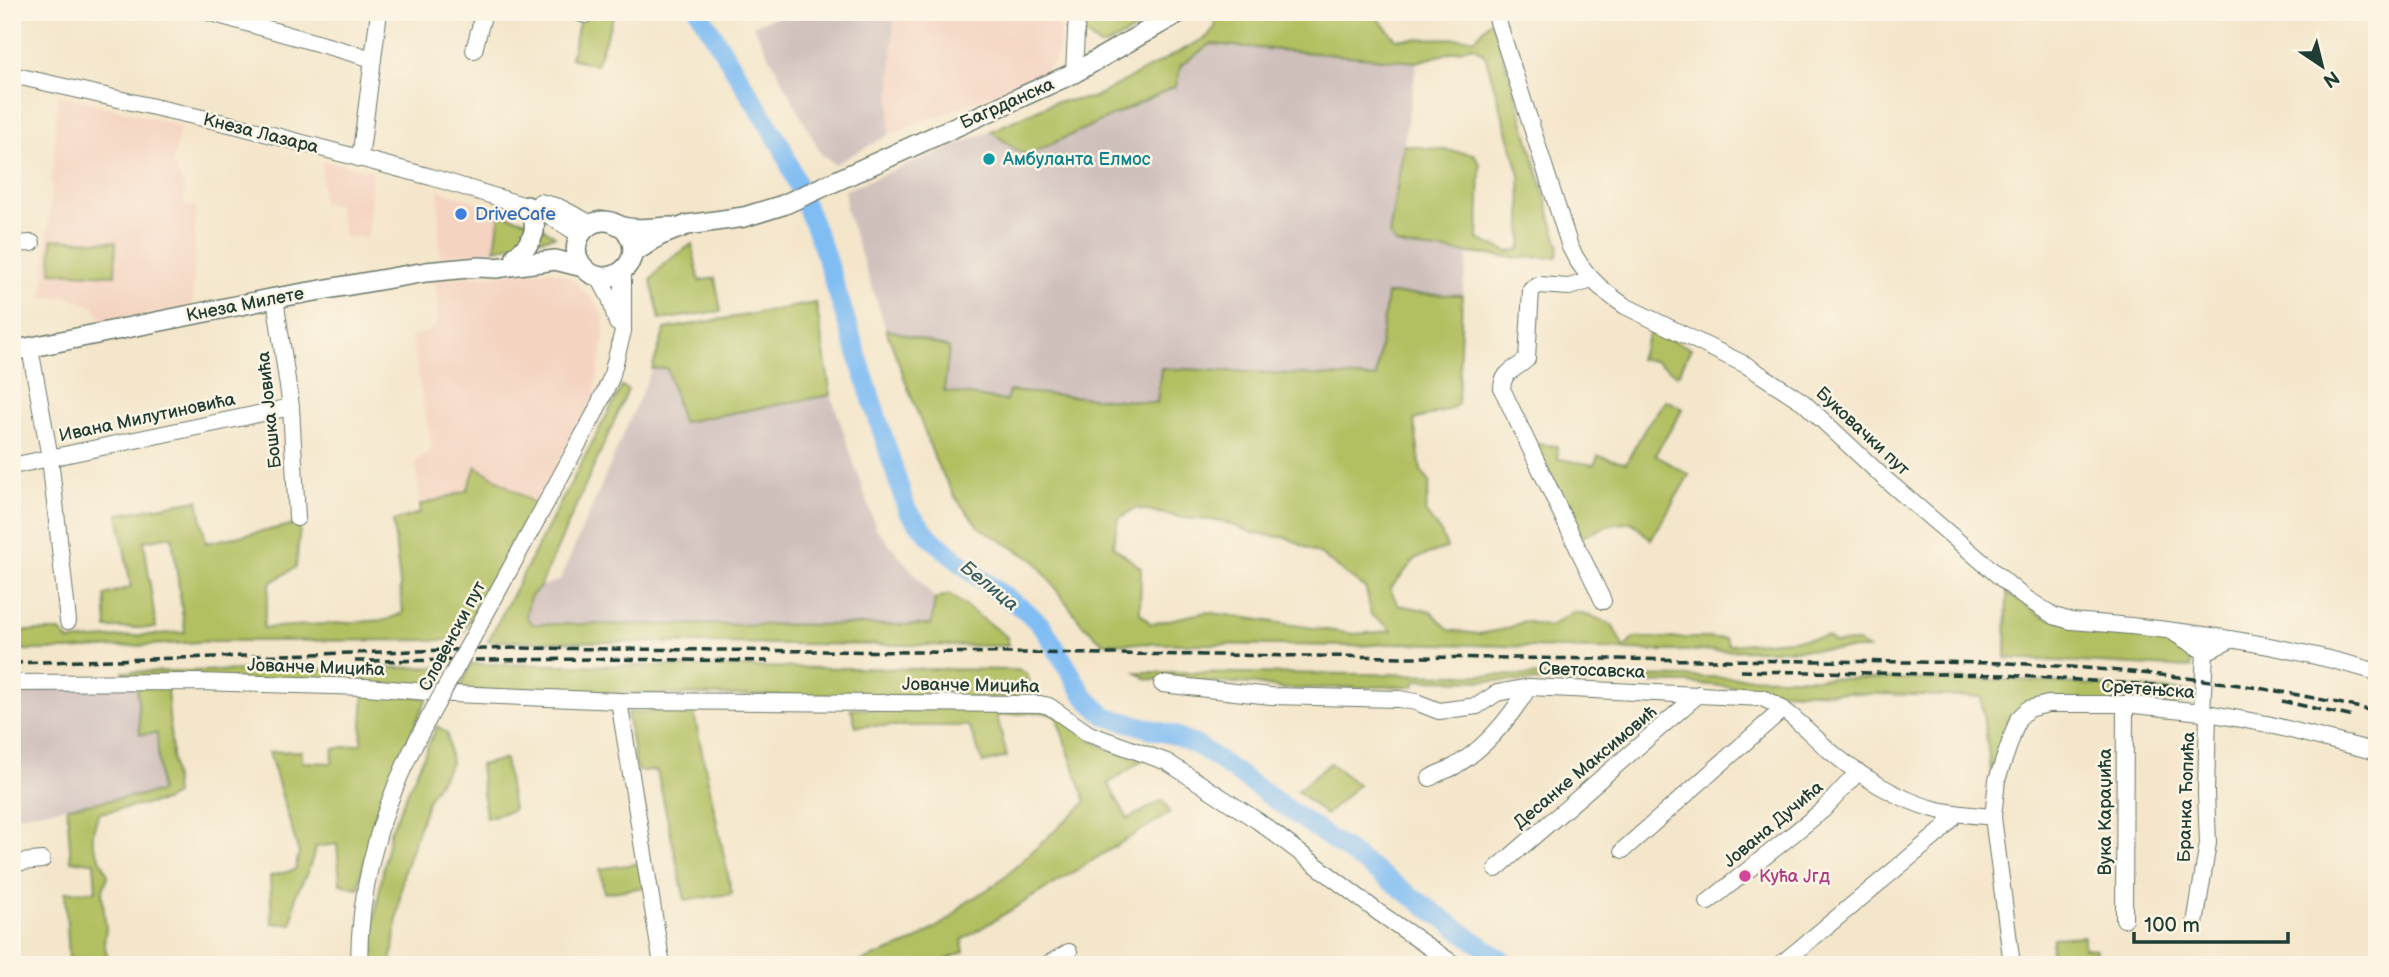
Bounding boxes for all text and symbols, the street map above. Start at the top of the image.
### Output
north arrow [2288,32,2358,102]
text: N [2318,65,2343,92]
street label: Багрданска [957,73,1058,133]
street label: Кнеза Лазара [201,109,321,158]
place label: Амбуланта Елмос [1002,149,1151,170]
marker: Амбуланта Елмос [981,151,997,167]
place label: DriveCafe [475,204,556,225]
marker: DriveCafe [453,206,469,222]
street label: Кнеза Милете [184,283,306,326]
street label: Бошка Јовића [253,350,286,469]
street label: Буковачки пут [1811,383,1914,481]
street label: Ивана Милутиновића [57,388,238,446]
water label: Белица [956,556,1023,616]
street label: Словенски пут [415,577,491,695]
street label: Јованче Мицића [247,655,385,680]
street label: Светосавска [1538,658,1646,683]
street label: Јованче Мицића [902,674,1040,697]
street label: Сретењска [2101,676,2196,703]
street label: Десанке Максимовић [1509,701,1661,833]
street label: Бранка Ћопића [2174,731,2199,863]
street label: Вука Караџића [2095,748,2116,876]
street label: Јована Дучића [1719,776,1828,872]
place label: Кућа Јгд [1759,866,1830,887]
marker: Кућа Јгд [1737,868,1753,884]
scale bar [2134,900,2288,944]
text: 100 m [2144,913,2200,938]

